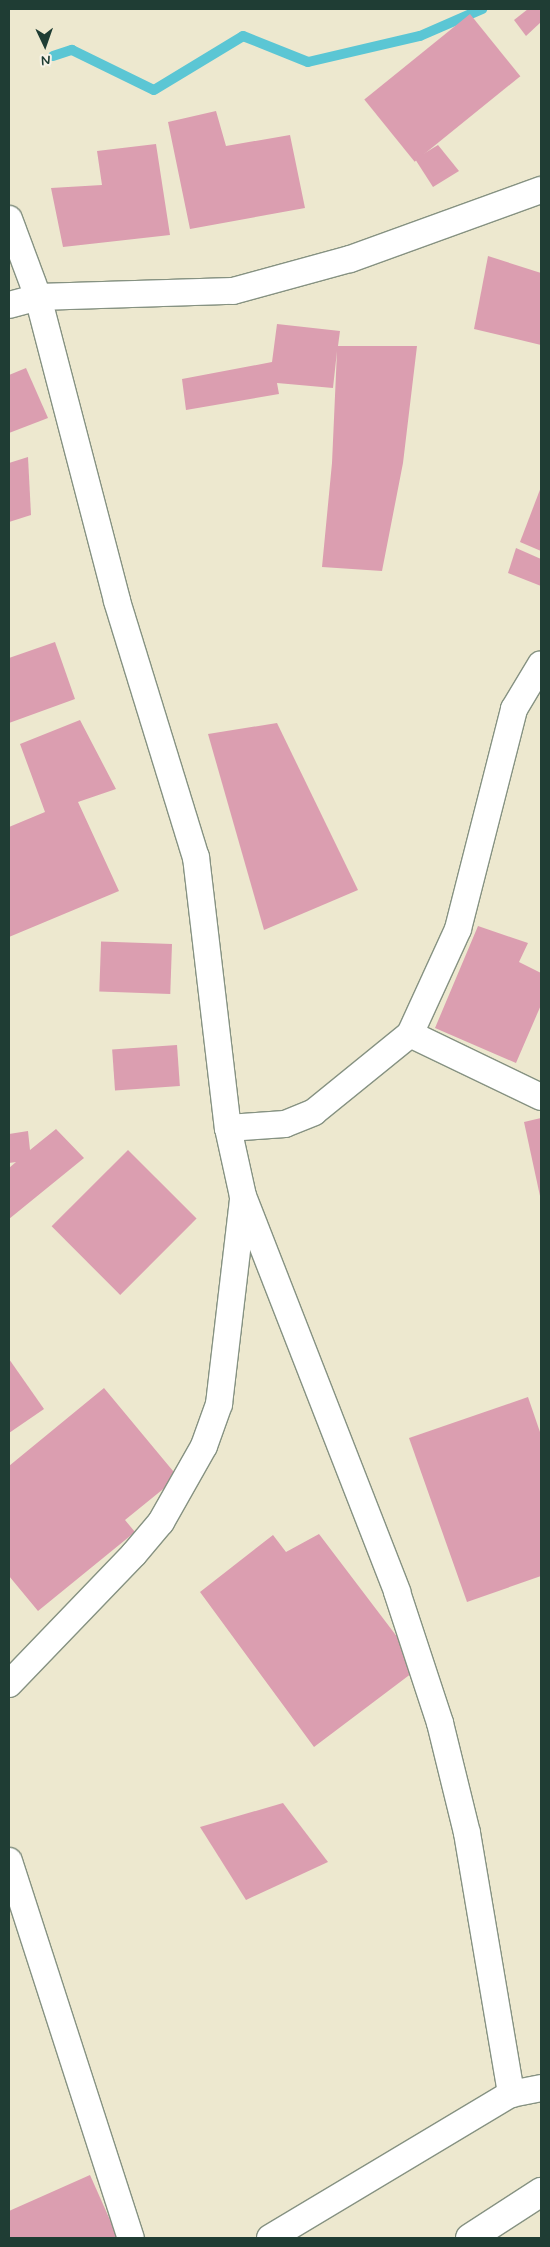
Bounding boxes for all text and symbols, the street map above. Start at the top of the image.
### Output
north arrow [20,20,70,70]
text: N [41,51,51,69]

